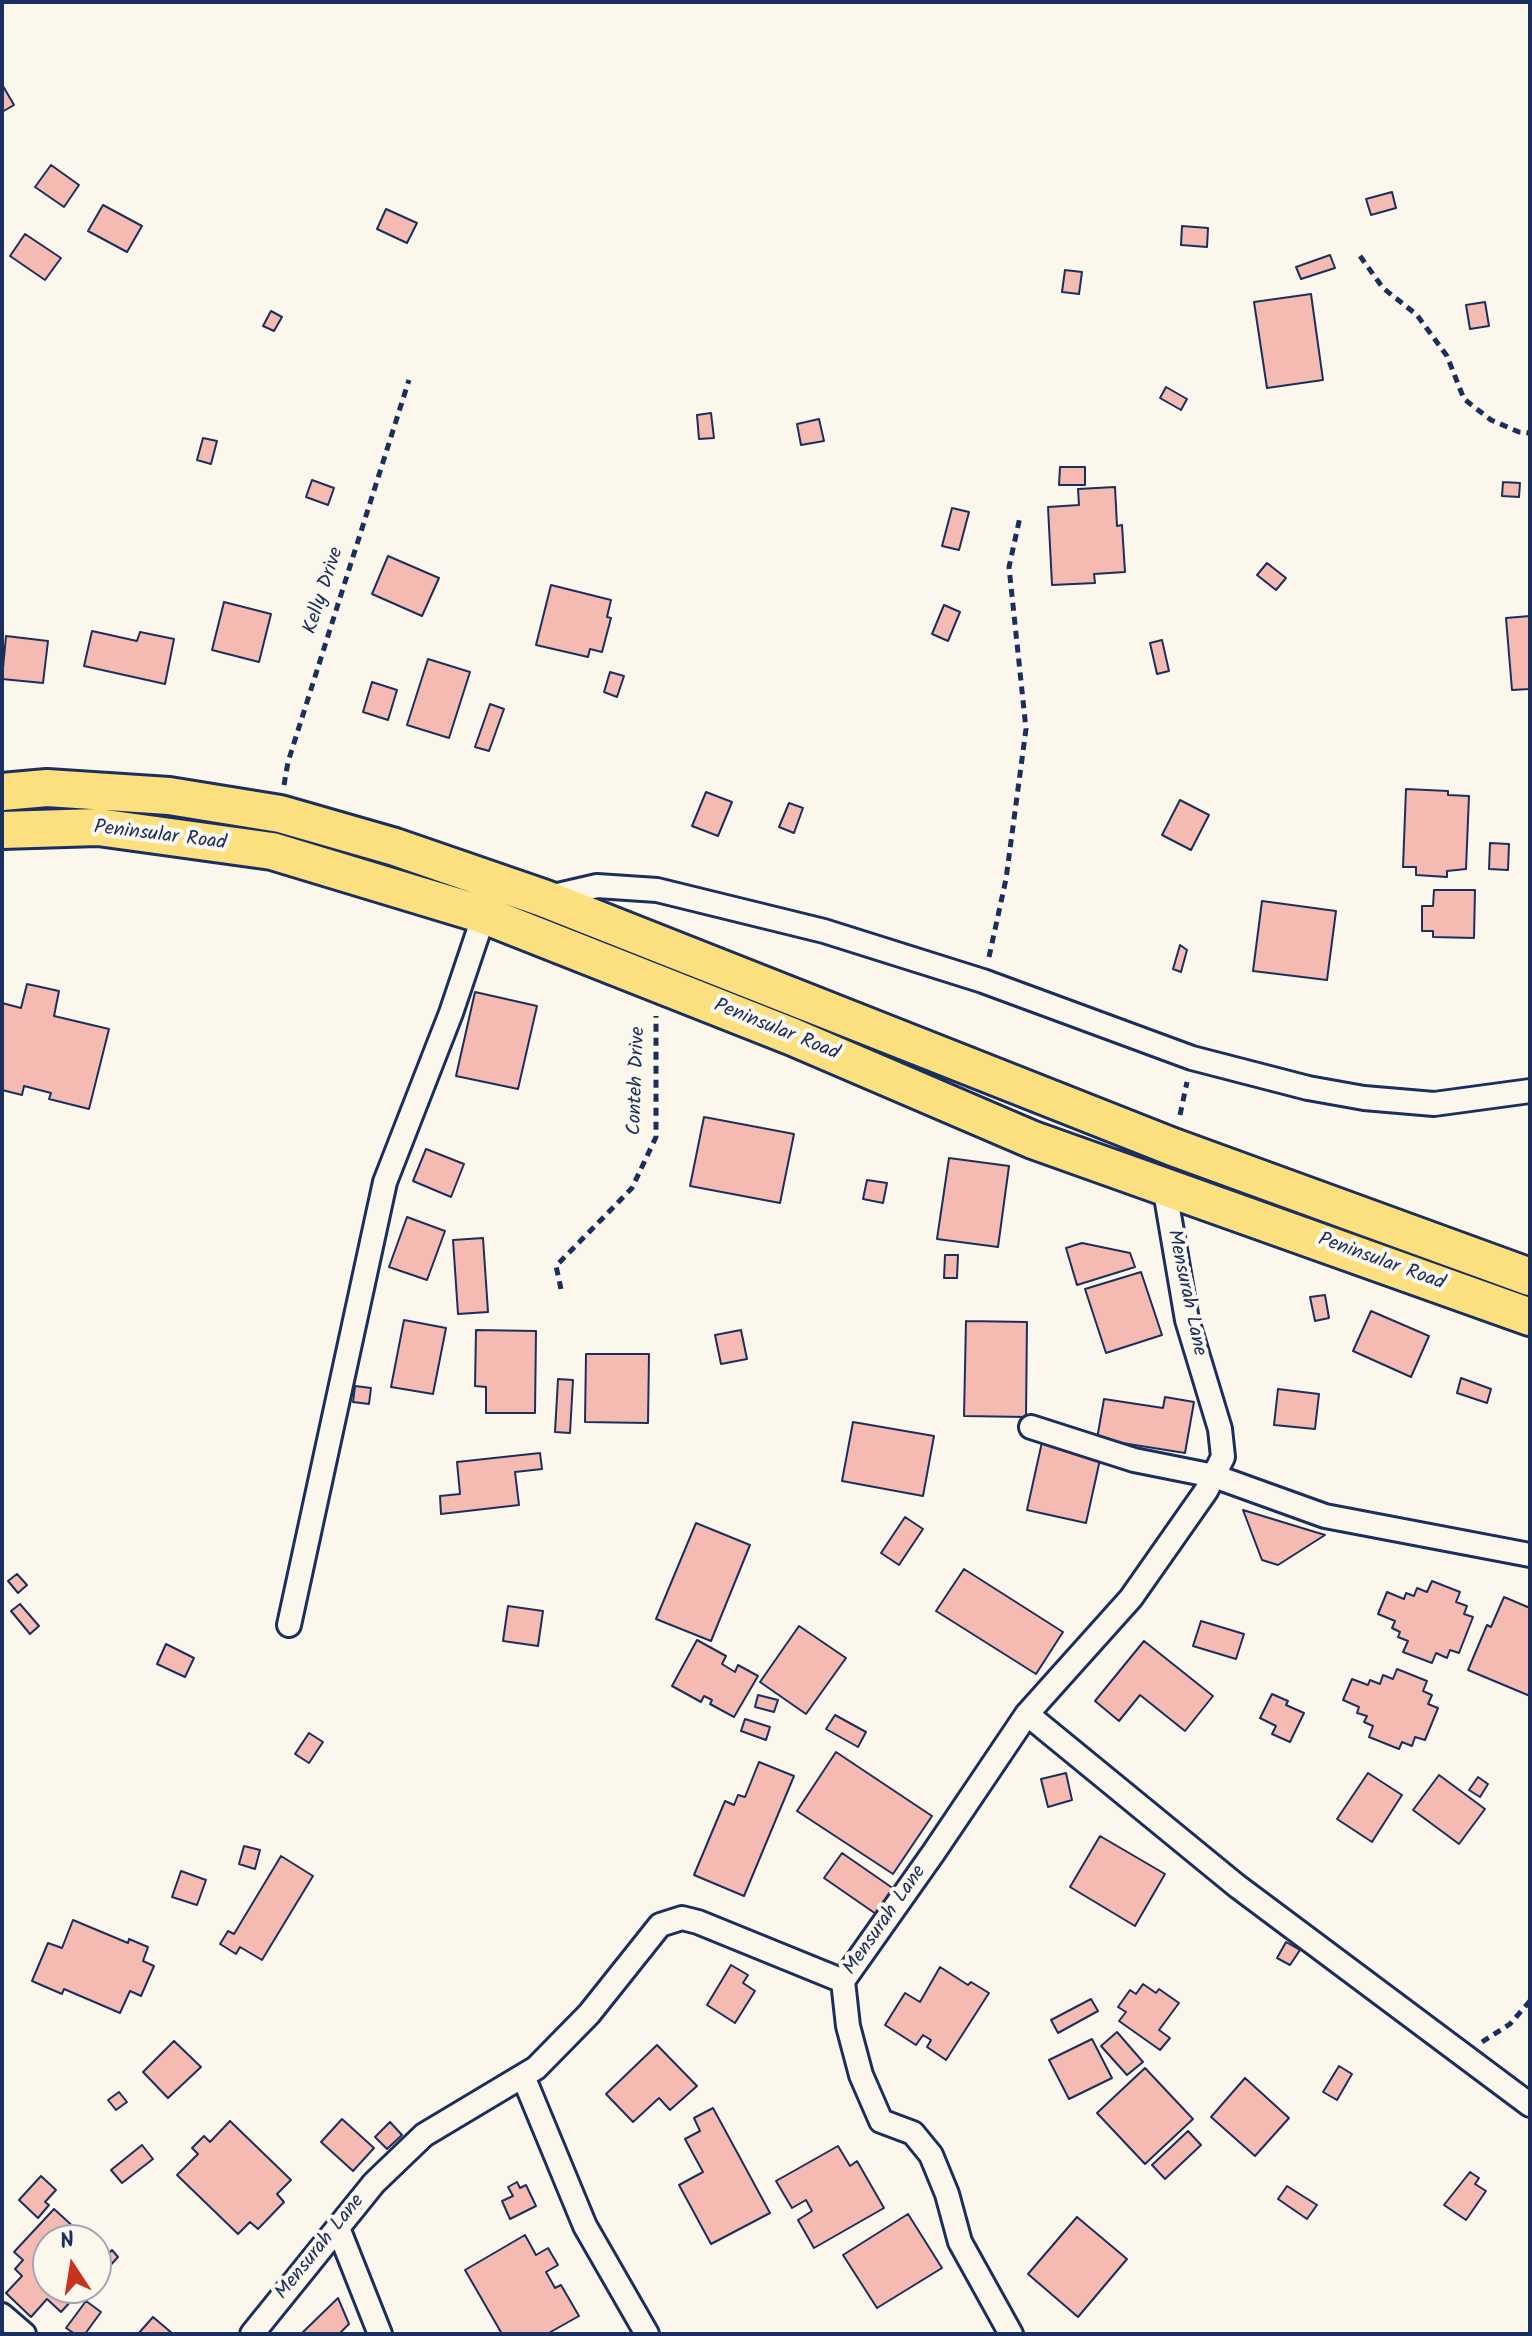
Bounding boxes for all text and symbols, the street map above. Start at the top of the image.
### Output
street label: Kelly Drive [300,545,350,637]
street label: Peninsular Road [92,817,228,857]
street label: Peninsular Road [710,995,842,1067]
street label: Conteh Drive [624,1026,652,1136]
street label: Mensurah Lane [1160,1228,1210,1358]
street label: Peninsular Road [1314,1229,1448,1297]
street label: Mensurah Lane [839,1862,933,1980]
street label: Mensurah Lane [271,2191,371,2305]
text: N [57,2223,78,2261]
north arrow [32,2224,112,2304]

